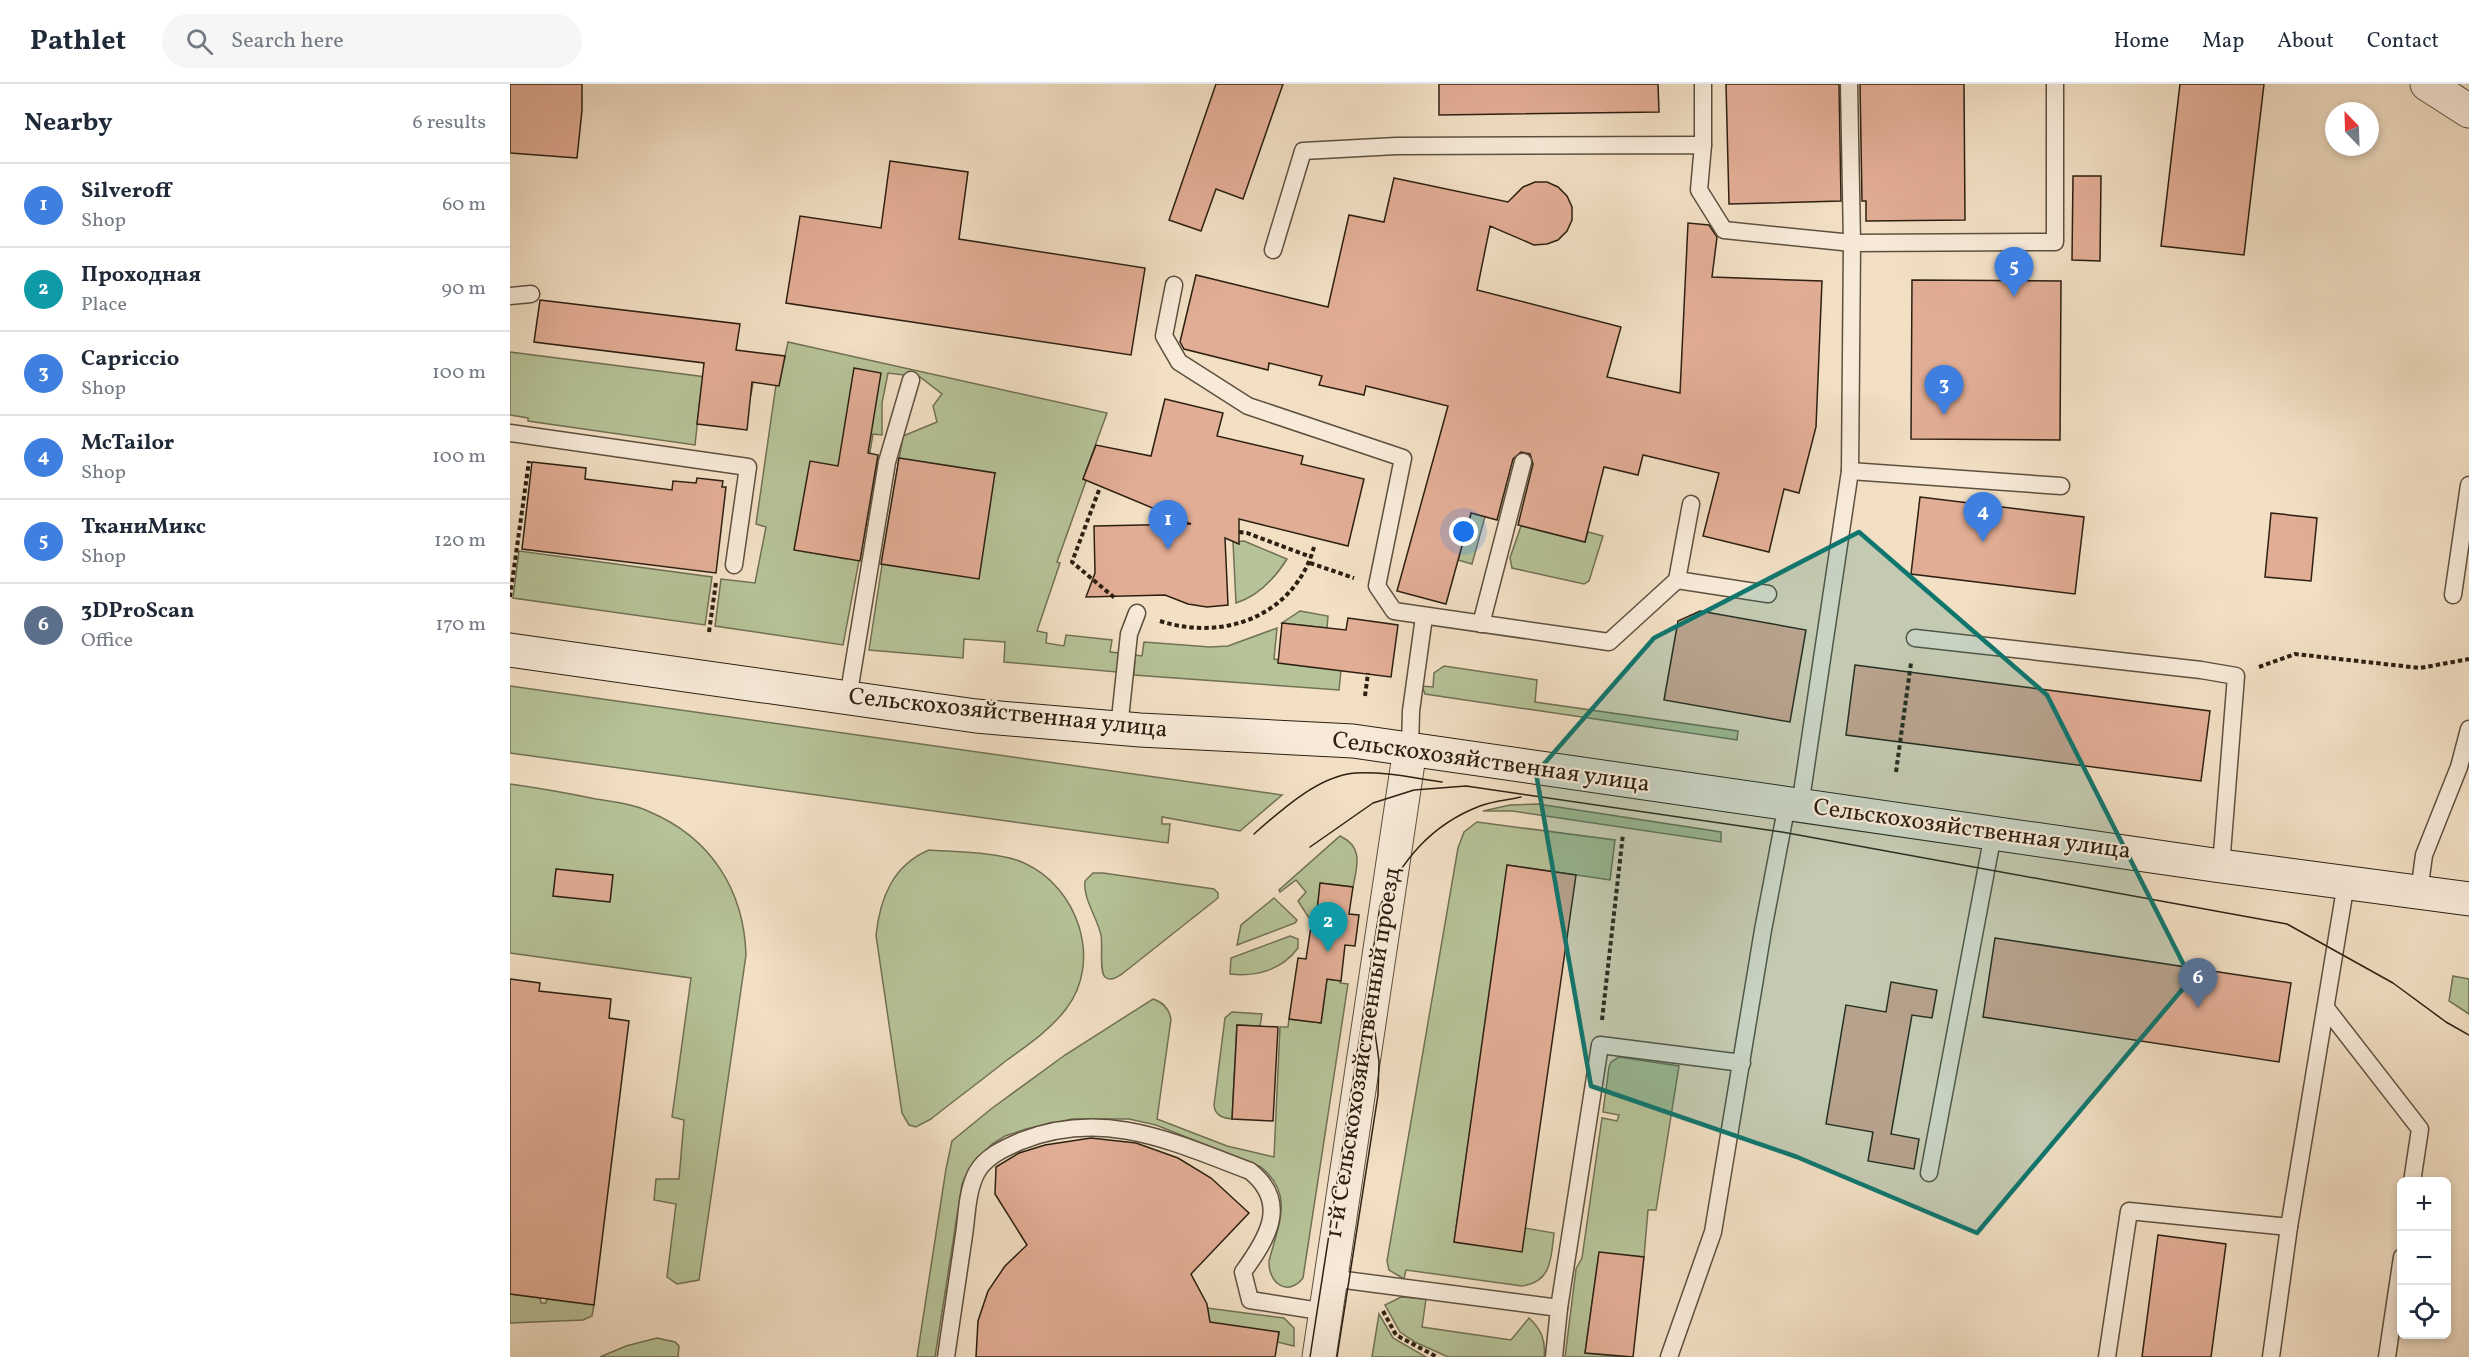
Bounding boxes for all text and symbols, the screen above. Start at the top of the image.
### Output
search box [162,14,582,68]
text: Pathlet [30,22,126,61]
icon: search [183,25,216,58]
text: Search here [231,26,344,57]
text: Home [2114,27,2169,56]
text: Map [2202,27,2244,56]
text: About [2277,27,2334,56]
text: Contact [2367,27,2439,56]
north arrow [2325,102,2379,156]
text: Nearby [24,105,113,141]
text: 6 results [413,109,486,137]
text: Silveroff [81,176,171,207]
text: 1 [39,191,48,219]
text: 60 m [442,191,486,219]
text: Shop [81,207,126,235]
pin: 5 [1994,248,2034,297]
text: Проходная [81,260,201,291]
text: 2 [38,275,49,303]
text: 90 m [442,275,486,303]
text: Place [81,291,127,319]
text: Capriccio [81,344,179,375]
text: 3 [38,359,49,387]
text: 100 m [432,359,486,387]
pin: 3 [1924,366,1964,415]
text: Shop [81,375,126,403]
text: McTailor [81,428,174,459]
text: 4 [37,443,50,471]
text: 100 m [432,443,486,471]
text: Shop [81,459,126,487]
pin: 4 [1964,492,2002,542]
pin: 1 [1148,500,1188,550]
text: ТканиМикс [81,512,206,543]
your location [1449,517,1478,546]
text: 5 [39,527,48,555]
text: 120 m [434,527,486,555]
text: Shop [81,543,126,571]
text: 3DProScan [81,596,195,627]
text: 6 [38,611,49,639]
text: 170 m [436,611,486,639]
text: Office [81,627,133,655]
street label: Сельскохозяйственная улица [847,680,1169,748]
street label: Сельскохозяйственная улица [1330,724,1652,802]
street label: Сельскохозяйственная улица [1811,791,2133,869]
street label: 1-й Сельскохозяйственный проезд [1318,865,1410,1241]
pin: 2 [1308,902,1348,952]
pin: 6 [2178,958,2218,1008]
map controls [2397,1177,2451,1339]
button: + [2397,1177,2451,1231]
button: − [2397,1231,2451,1285]
button: locate [2397,1285,2451,1339]

